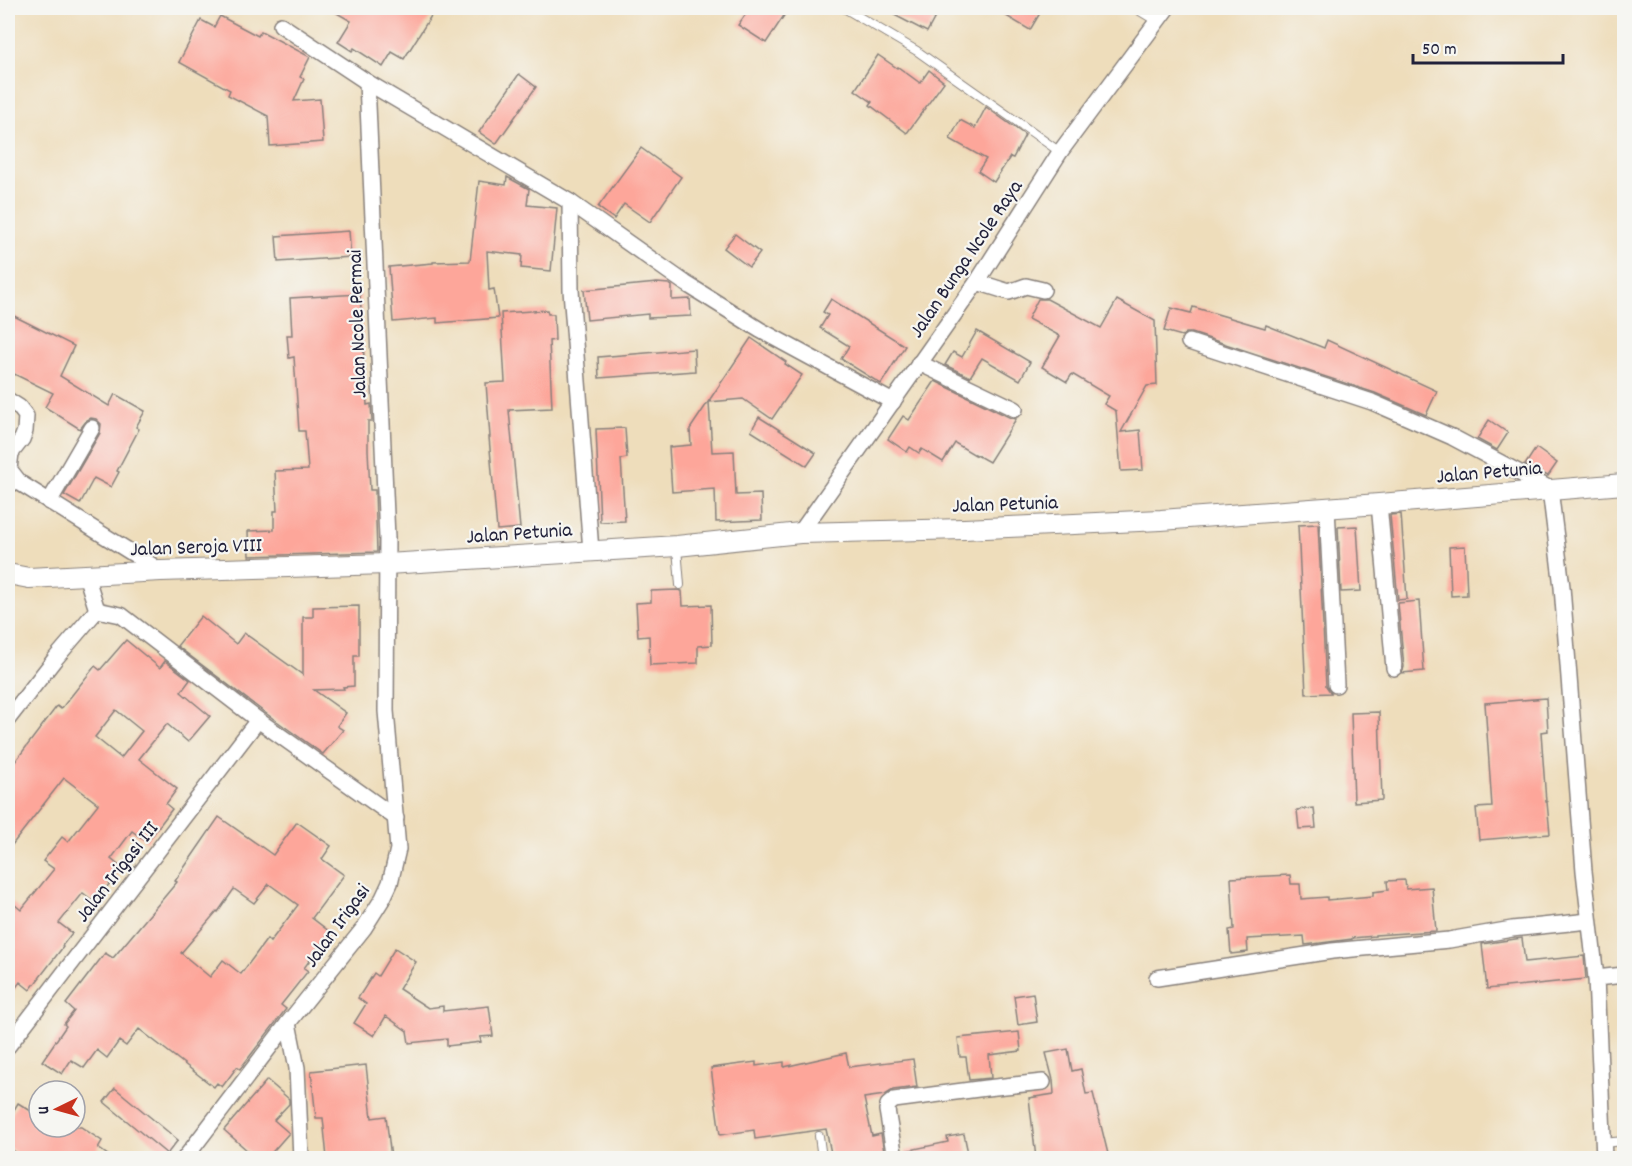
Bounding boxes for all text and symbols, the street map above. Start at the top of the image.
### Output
scale bar [1413,27,1563,65]
text: 50 m [1422,38,1457,63]
street label: Jalan Bunga Ncole Raya [903,174,1032,345]
street label: Jalan Ncole Permai [341,249,377,399]
street label: Jalan Petunia [1435,454,1544,494]
street label: Jalan Petunia [952,489,1060,523]
street label: Jalan Petunia [465,516,574,554]
street label: Jalan Seroja VIII [129,532,263,566]
street label: Jalan Irigasi III [69,816,168,930]
street label: Jalan Irigasi [298,879,379,975]
north arrow [27,1079,87,1139]
text: U [33,1105,56,1115]

